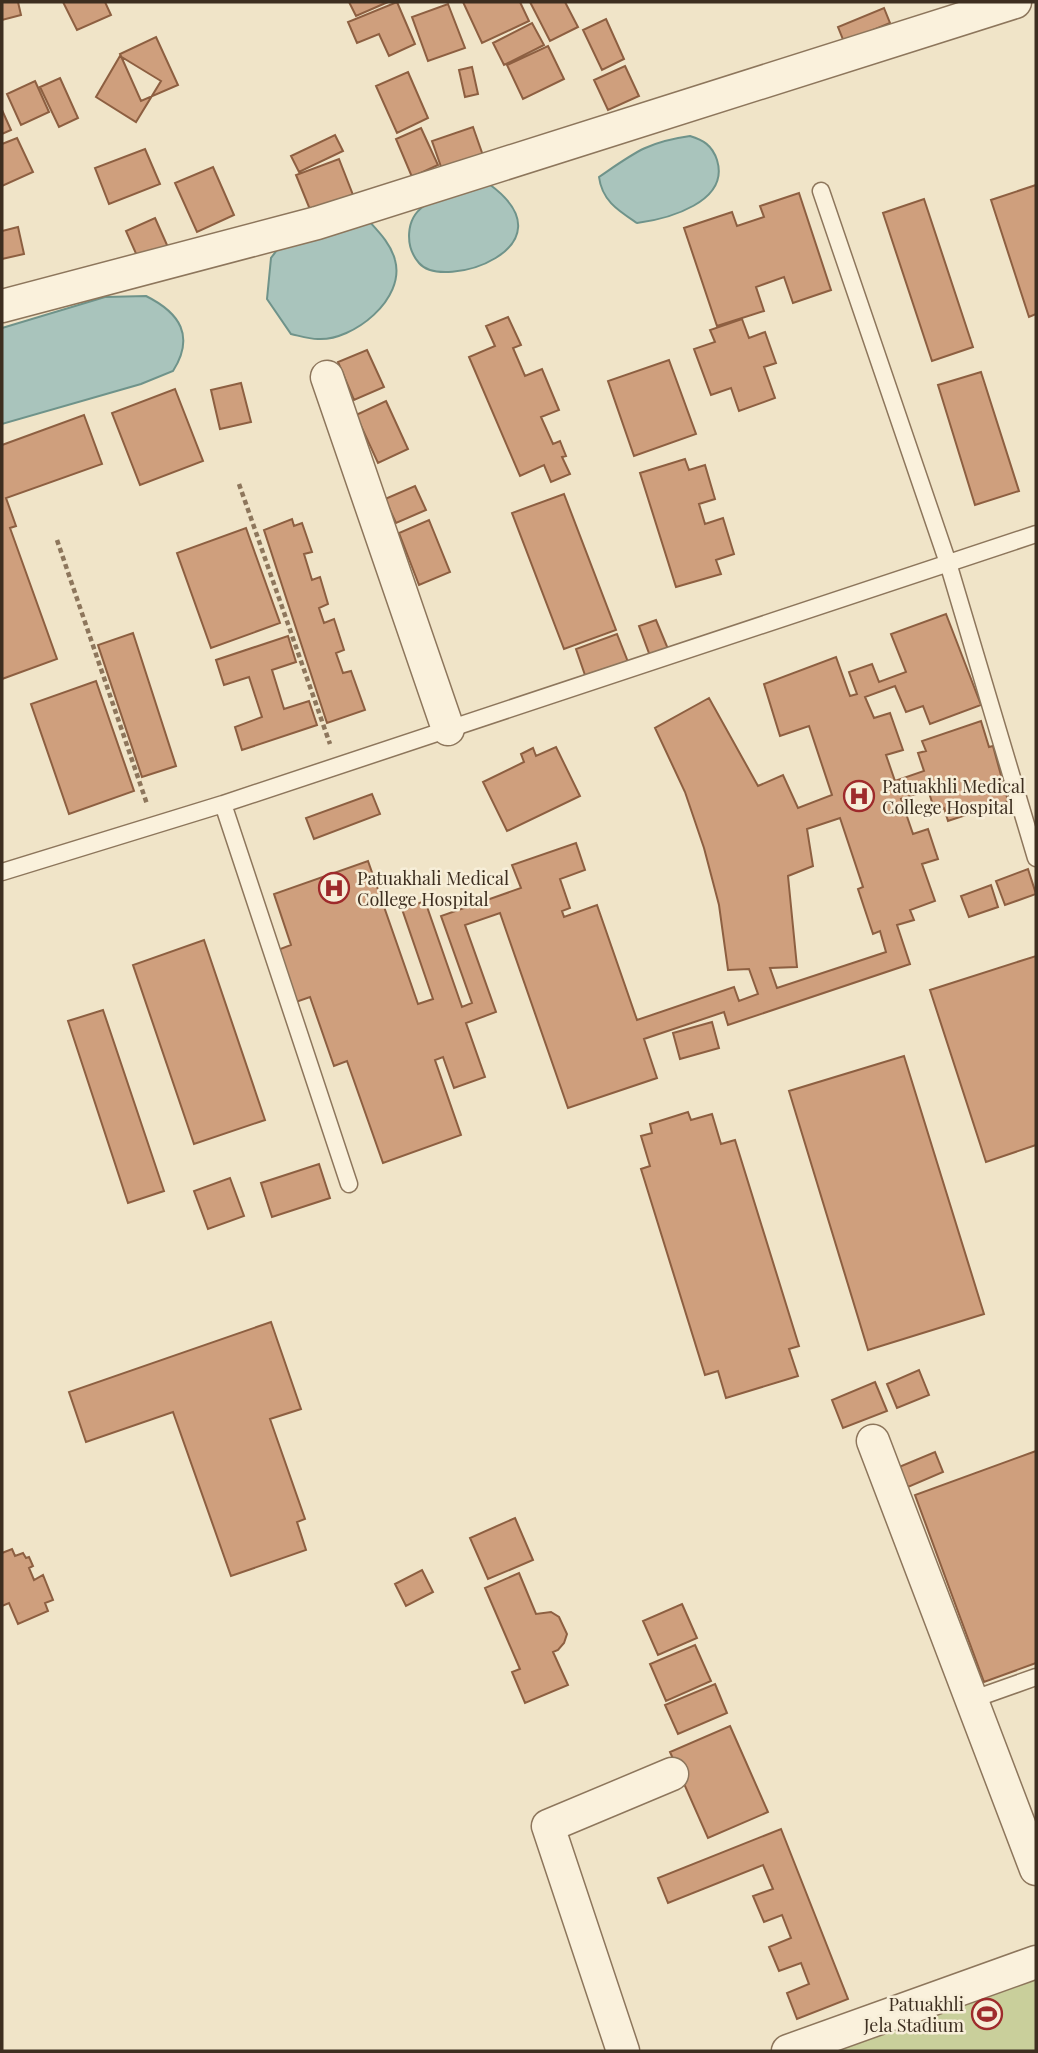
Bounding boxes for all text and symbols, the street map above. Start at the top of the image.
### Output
place label: Patuakhli Medical College Hospital [882,774,1025,819]
hospital icon: Patuakhli Medical College Hospital [842,779,876,813]
place label: Patuakhali Medical College Hospital [357,866,509,911]
hospital icon: Patuakhali Medical College Hospital [317,871,351,905]
place label: Patuakhli Jela Stadium [863,1992,964,2037]
sports icon: Patuakhli Jela Stadium [970,1997,1004,2031]

